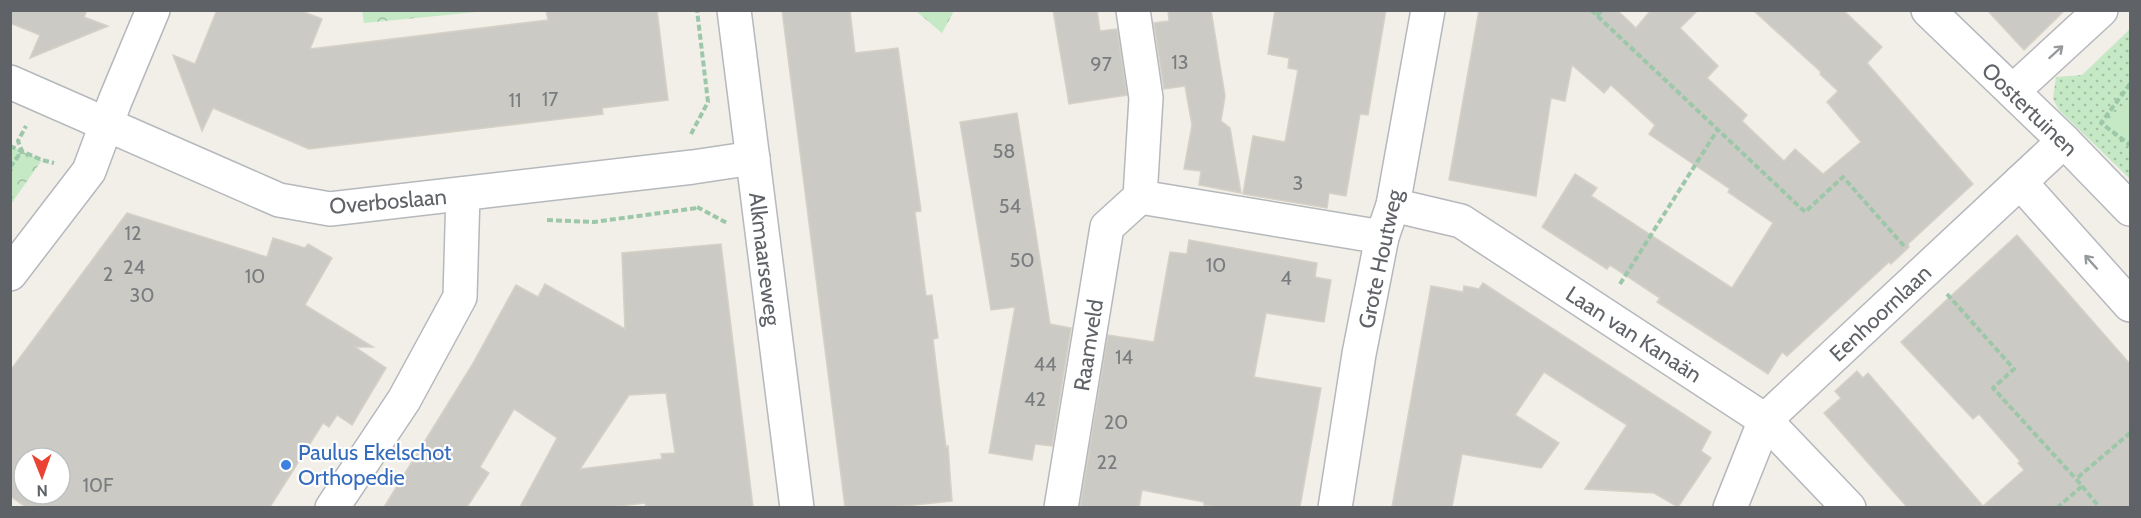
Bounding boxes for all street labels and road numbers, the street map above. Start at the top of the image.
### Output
street label: Oostertuinen [1976,57,2083,162]
street label: Overboslaan [328,183,448,220]
street label: Grote Houtweg [1353,186,1409,331]
street label: Alkmaarseweg [743,191,786,328]
street label: Eenhoornlaan [1824,259,1937,367]
street label: Laan van Kanaän [1561,280,1707,388]
street label: Raamveld [1068,297,1109,393]

